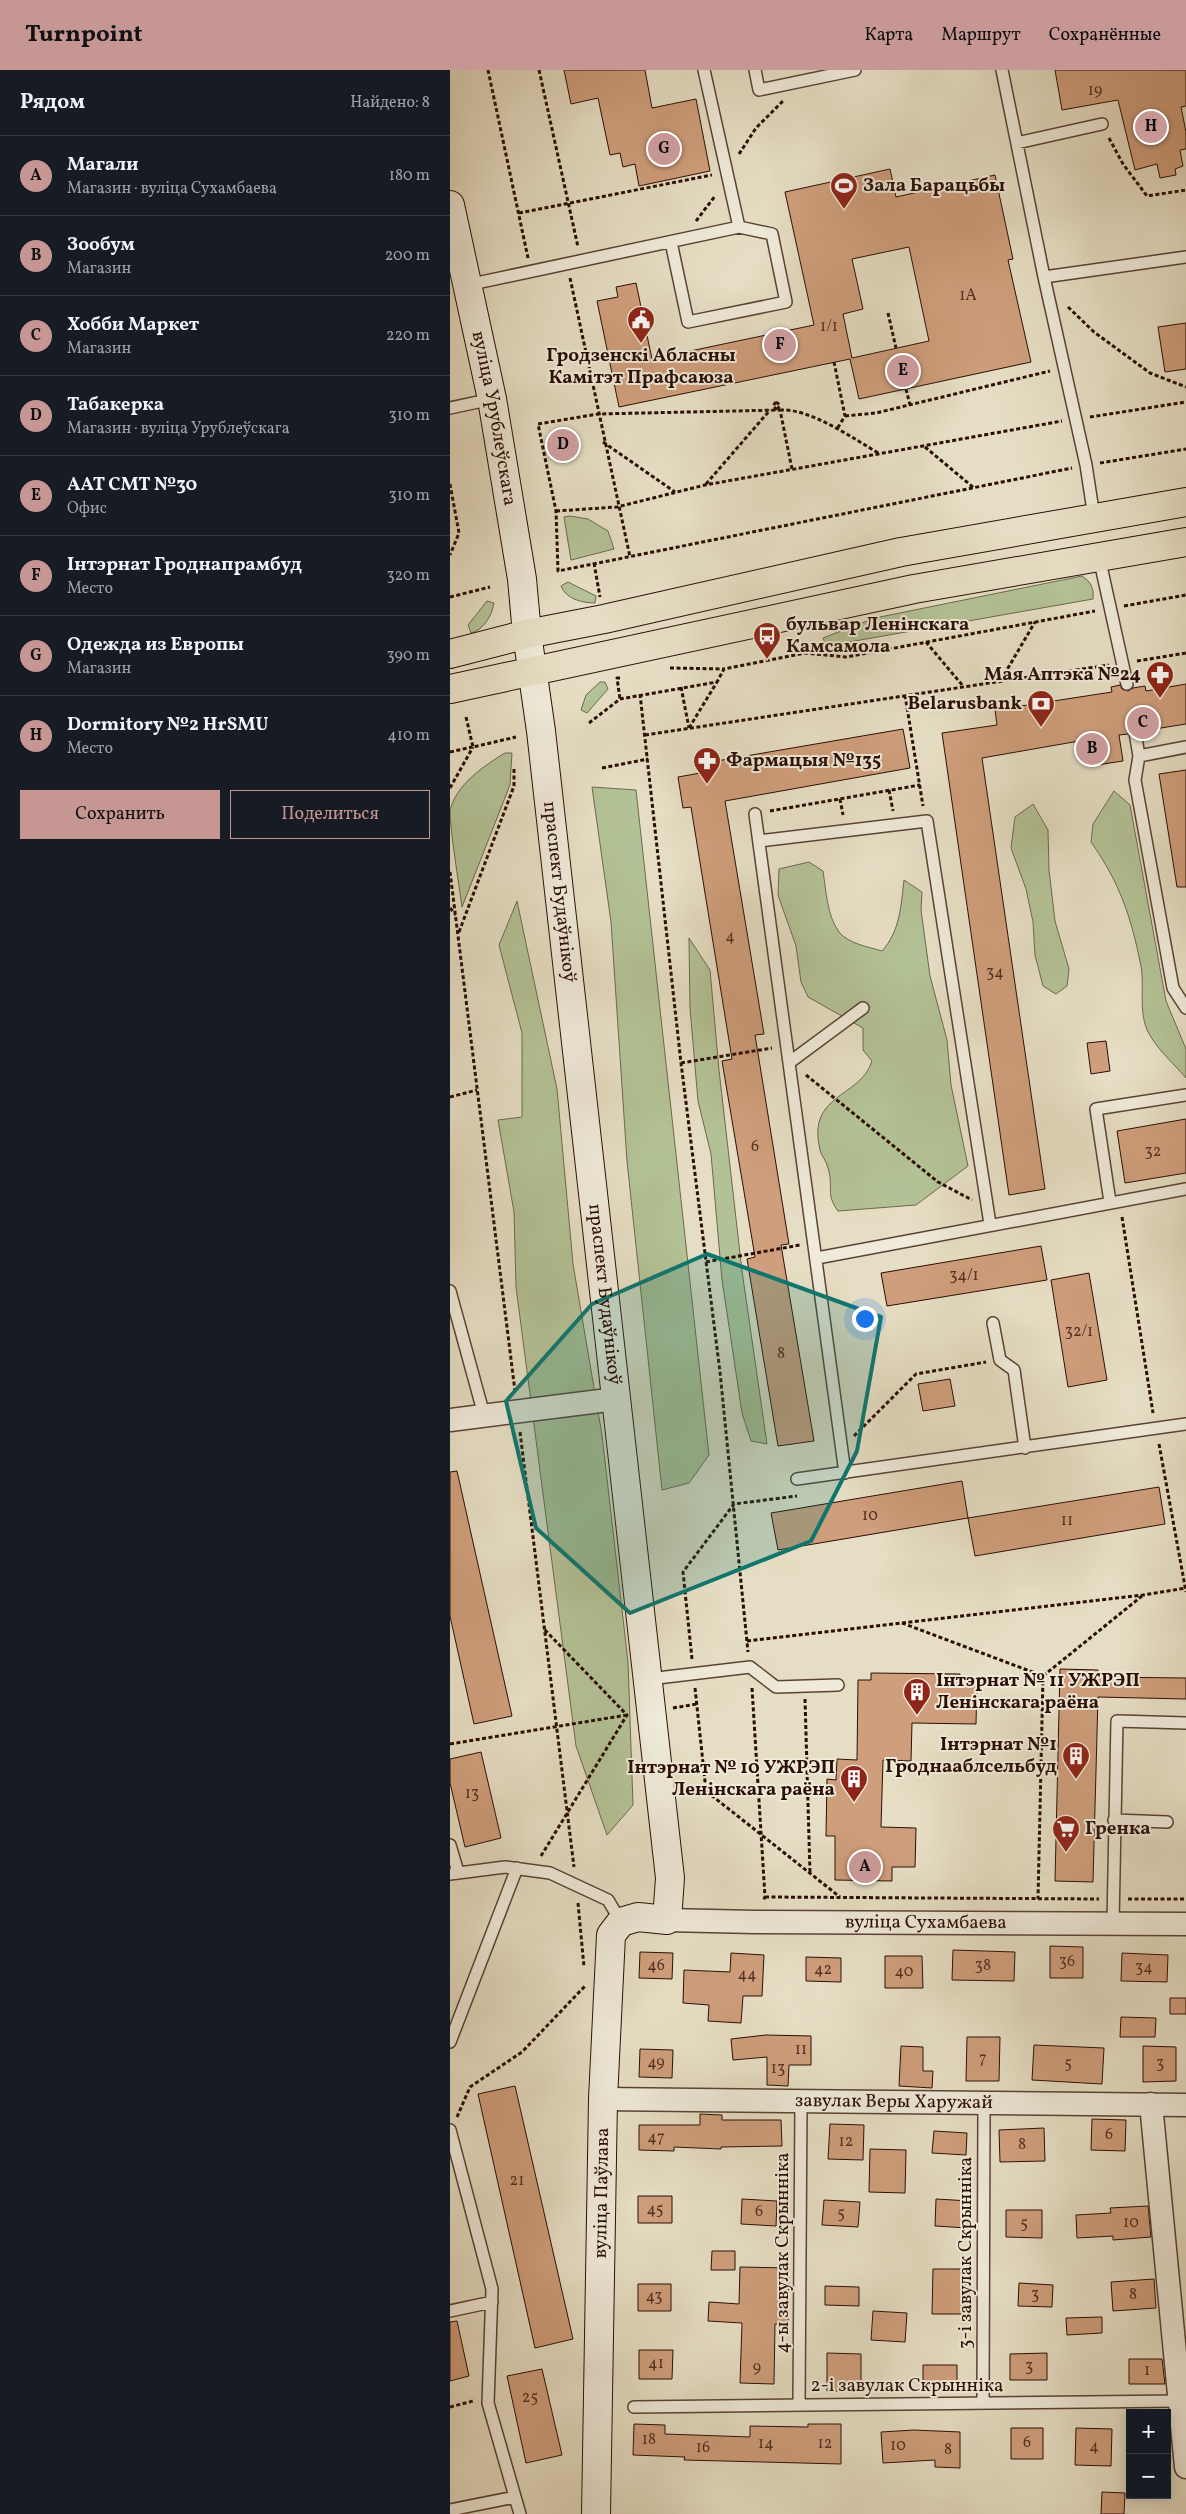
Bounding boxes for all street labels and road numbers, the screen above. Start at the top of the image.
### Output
street label: вуліца Урублеўскага [465,329,523,508]
street label: праспект Будаўнікоў [536,800,582,984]
street label: праспект Будаўнікоў [581,1202,627,1386]
street label: вуліца Сухамбаева [845,1909,1007,1936]
street label: завулак Веры Харужай [795,2088,993,2116]
street label: вуліца Паўлава [588,2127,616,2259]
street label: 4-ы завулак Скрынніка [770,2152,796,2354]
street label: 3-і завулак Скрынніка [953,2157,979,2349]
street label: 2-і завулак Скрынніка [810,2373,1004,2399]

